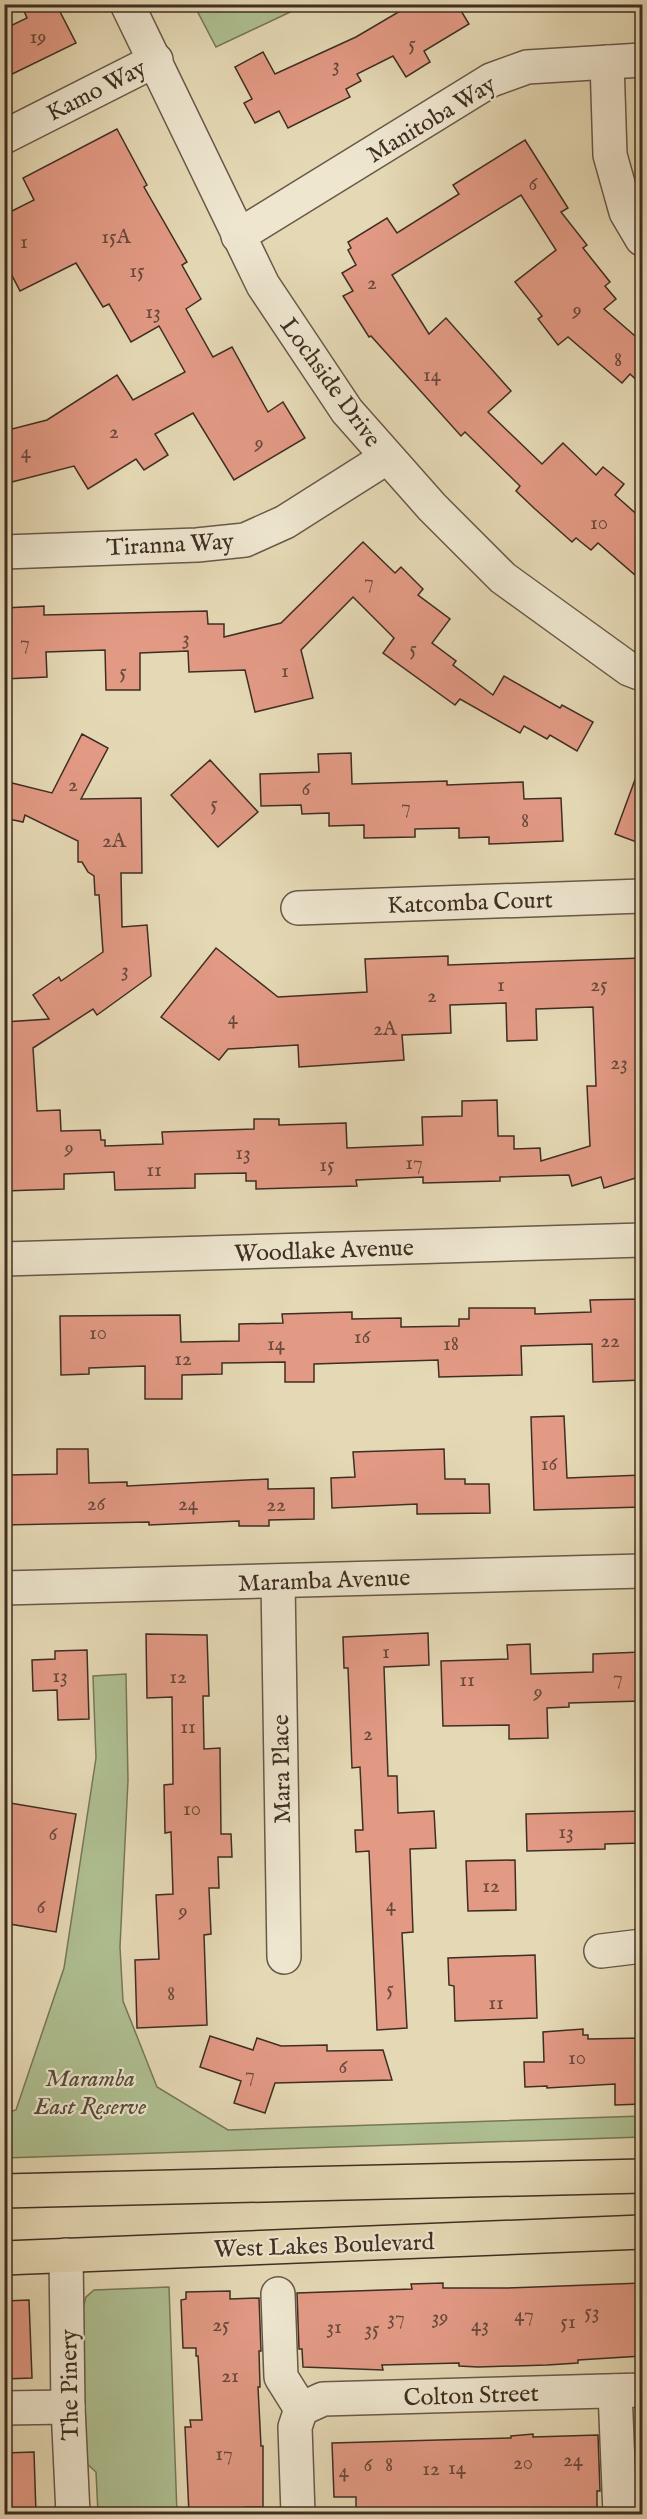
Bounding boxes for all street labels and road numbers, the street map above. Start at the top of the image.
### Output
street label: Kamo Way [42,53,152,130]
street label: Manitoba Way [362,70,502,171]
street label: Lochside Drive [272,312,387,454]
street label: Tiranna Way [106,527,235,564]
street label: Katcomba Court [387,885,553,922]
street label: Woodlake Avenue [234,1233,414,1270]
street label: Maramba Avenue [237,1563,411,1600]
street label: Mara Place [266,1714,299,1824]
street label: West Lakes Boulevard [213,2227,435,2266]
street label: The Pinery [54,2329,87,2441]
street label: Colton Street [403,2379,539,2414]

